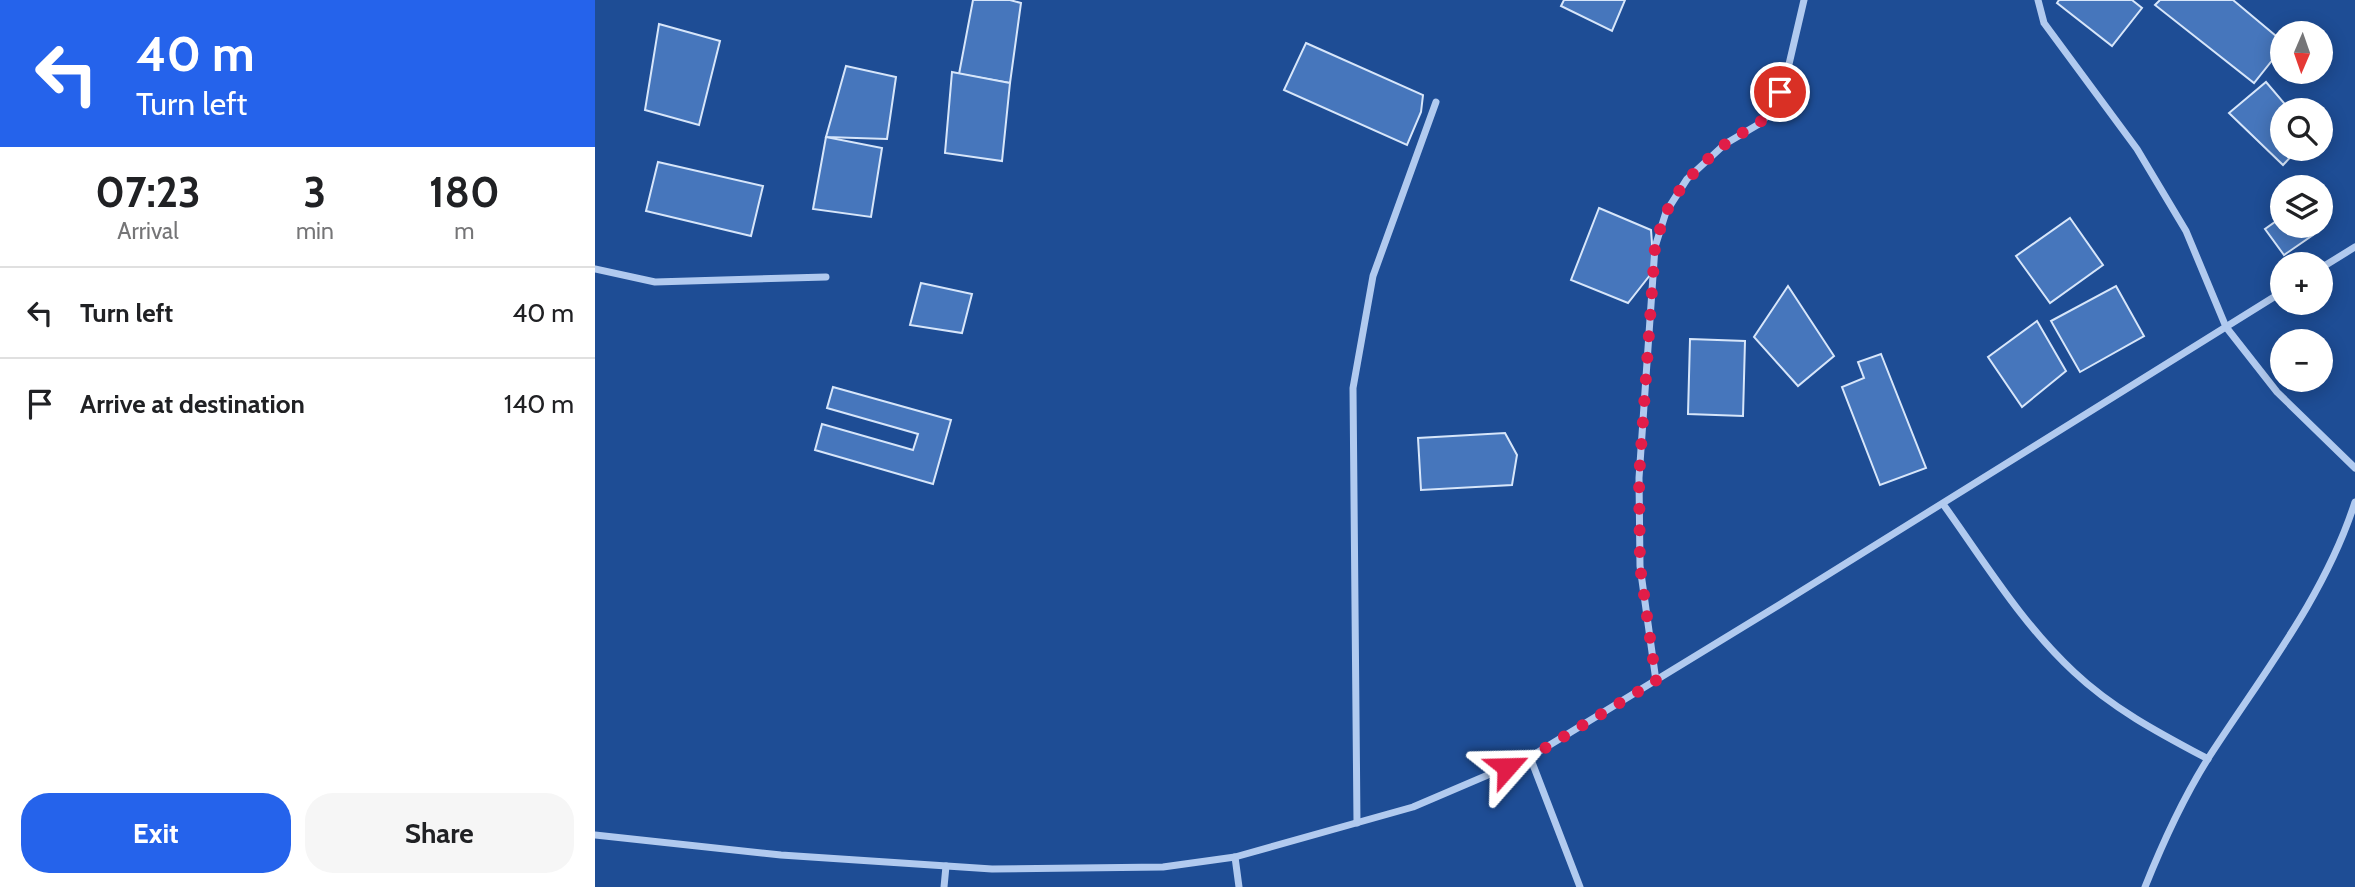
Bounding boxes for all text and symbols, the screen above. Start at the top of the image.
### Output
north arrow [2270,21,2333,84]
map controls [2270,21,2333,392]
text: 40 m [136,24,255,83]
icon: left [21,28,112,119]
pin [1750,62,1810,122]
icon: arrive [1761,73,1799,111]
text: Turn left [136,84,247,123]
button: search [2270,98,2333,161]
text: 07:23 [95,166,201,218]
text: 3 [304,166,326,218]
text: 180 [429,166,500,218]
button: layers [2270,175,2333,238]
text: Arrival [117,217,179,245]
text: min [296,217,334,245]
text: m [454,217,474,245]
button: + [2270,252,2333,315]
icon: left [21,294,59,332]
text: Turn left [80,297,173,329]
text: 40 m [512,297,574,329]
button: − [2270,329,2333,392]
icon: arrive [21,385,59,423]
text: Arrive at destination [80,388,305,420]
text: 140 m [504,388,574,420]
position arrow [1470,730,1544,804]
button: Exit [21,793,291,873]
button: Share [305,793,574,873]

